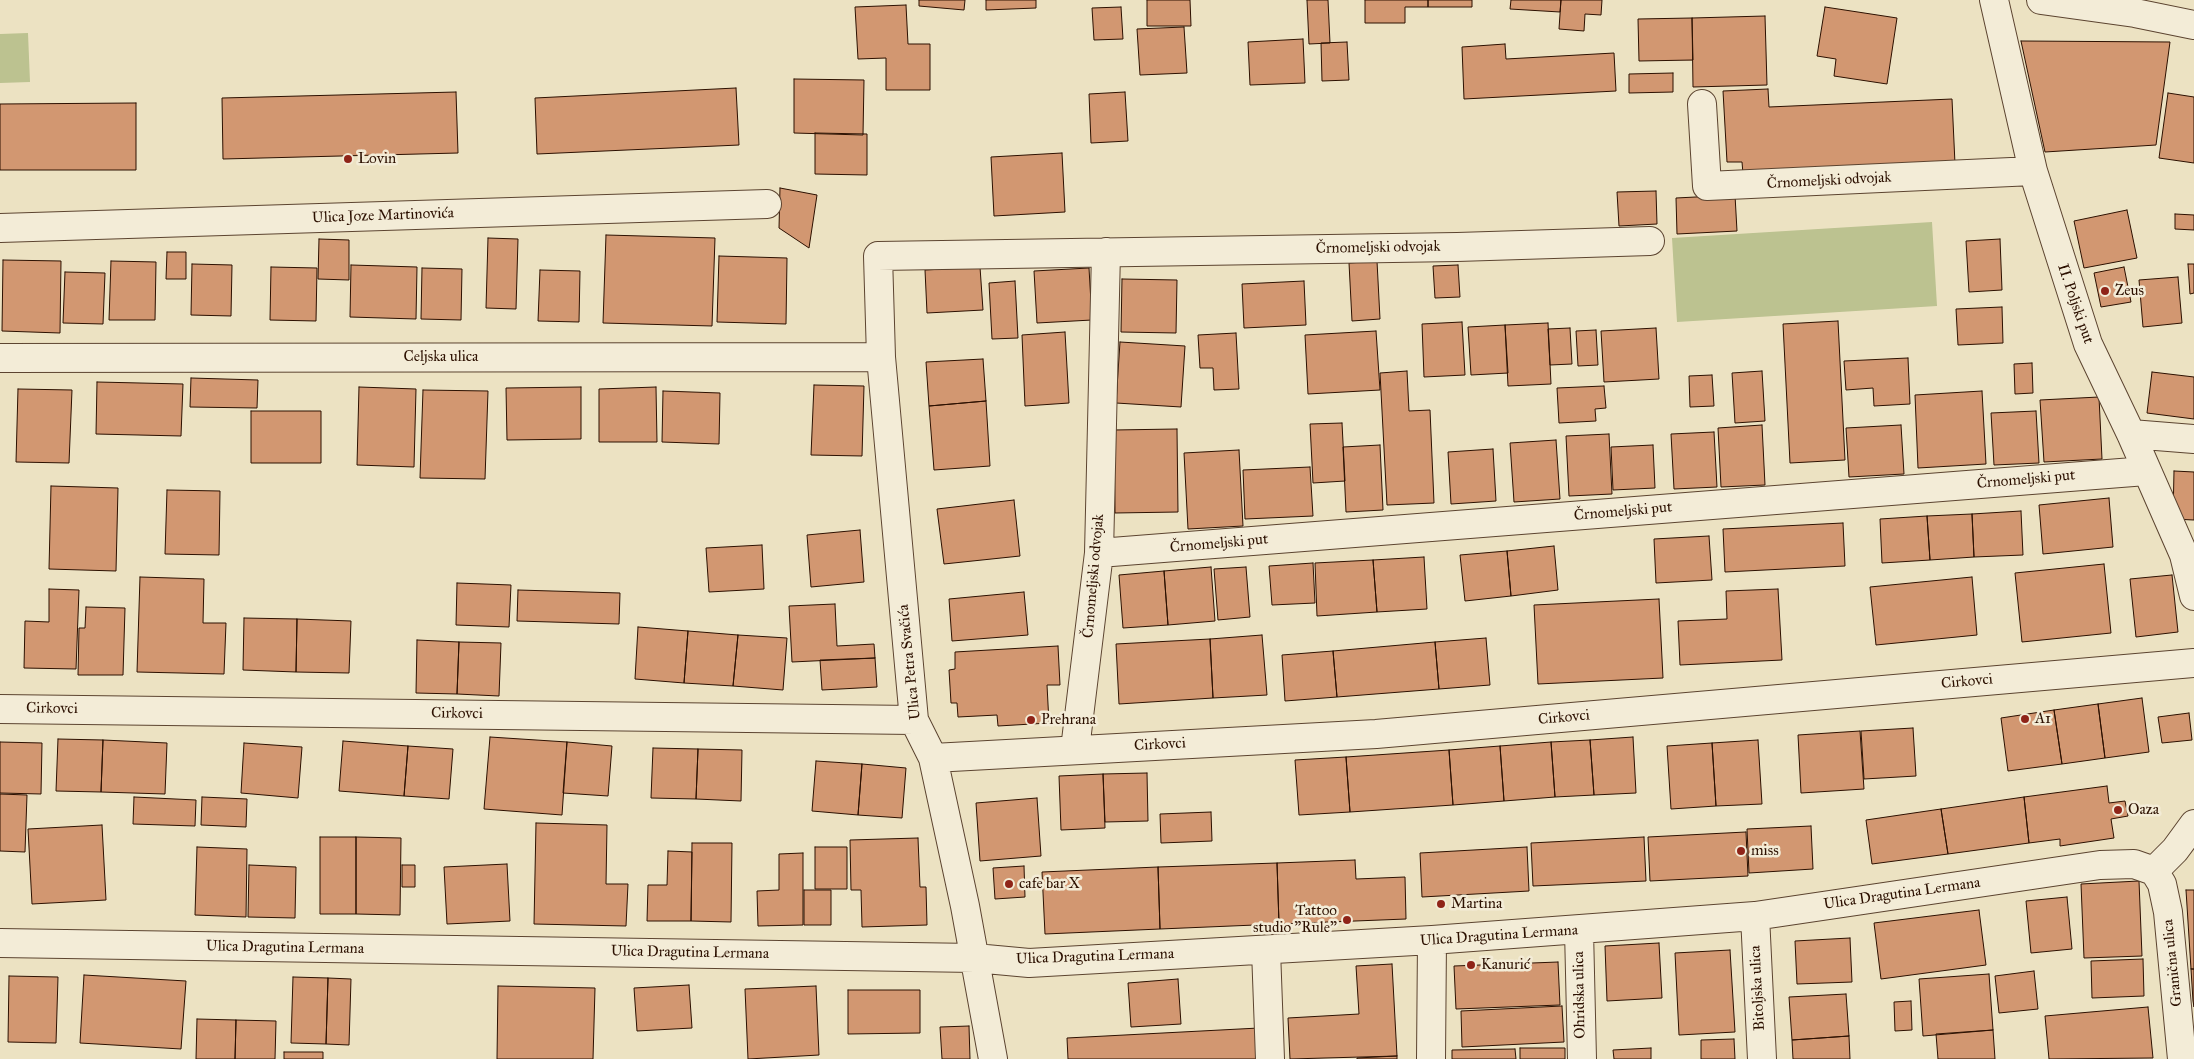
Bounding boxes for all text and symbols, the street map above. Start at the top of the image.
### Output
place label: Lovin [358,150,396,168]
marker: Lovin [342,153,354,165]
street label: Črnomeljski odvojak [1766,169,1892,193]
street label: Ulica Joze Martinovića [312,205,454,227]
street label: Črnomeljski odvojak [1316,238,1440,258]
street label: II. Poljski put [2053,262,2097,346]
place label: Zeus [2115,282,2144,300]
marker: Zeus [2099,285,2111,297]
street label: Celjska ulica [404,348,478,366]
street label: Črnomeljski put [1976,467,2076,493]
street label: Črnomeljski put [1573,499,1673,525]
street label: Črnomeljski odvojak [1080,513,1108,639]
street label: Črnomeljski put [1169,531,1269,557]
street label: Ulica Petra Svačića [895,603,925,721]
street label: Cirkovci [1940,671,1994,693]
street label: Cirkovci [26,700,78,718]
street label: Cirkovci [431,705,483,723]
street label: Cirkovci [1537,707,1591,729]
place label: A1 [2035,710,2051,728]
place label: Prehrana [1041,711,1096,729]
marker: A1 [2019,713,2031,725]
marker: Prehrana [1025,714,1037,726]
street label: Cirkovci [1134,735,1186,755]
place label: Oaza [2128,801,2159,819]
marker: Oaza [2112,804,2124,816]
place label: miss [1751,842,1779,860]
marker: miss [1735,845,1747,857]
street label: Ulica Dragutina Lermana [1822,874,1982,914]
place label: cafe bar X [1019,875,1080,893]
marker: cafe bar X [1003,878,1015,890]
place label: Martina [1451,895,1502,913]
marker: Martina [1435,898,1447,910]
place label: Tattoo studio "Rule" [1253,902,1337,937]
marker: Tattoo studio "Rule" [1341,914,1353,926]
street label: Granična ulica [2159,918,2187,1008]
street label: Ulica Dragutina Lermana [1419,922,1579,950]
street label: Ulica Dragutina Lermana [206,938,364,958]
street label: Ulica Dragutina Lermana [611,943,769,963]
street label: Ulica Dragutina Lermana [1016,945,1174,969]
street label: Bitoljska ulica [1747,945,1769,1031]
street label: Ohridska ulica [1570,951,1590,1039]
place label: Kanurić [1481,956,1530,974]
marker: Kanurić [1465,959,1477,971]

